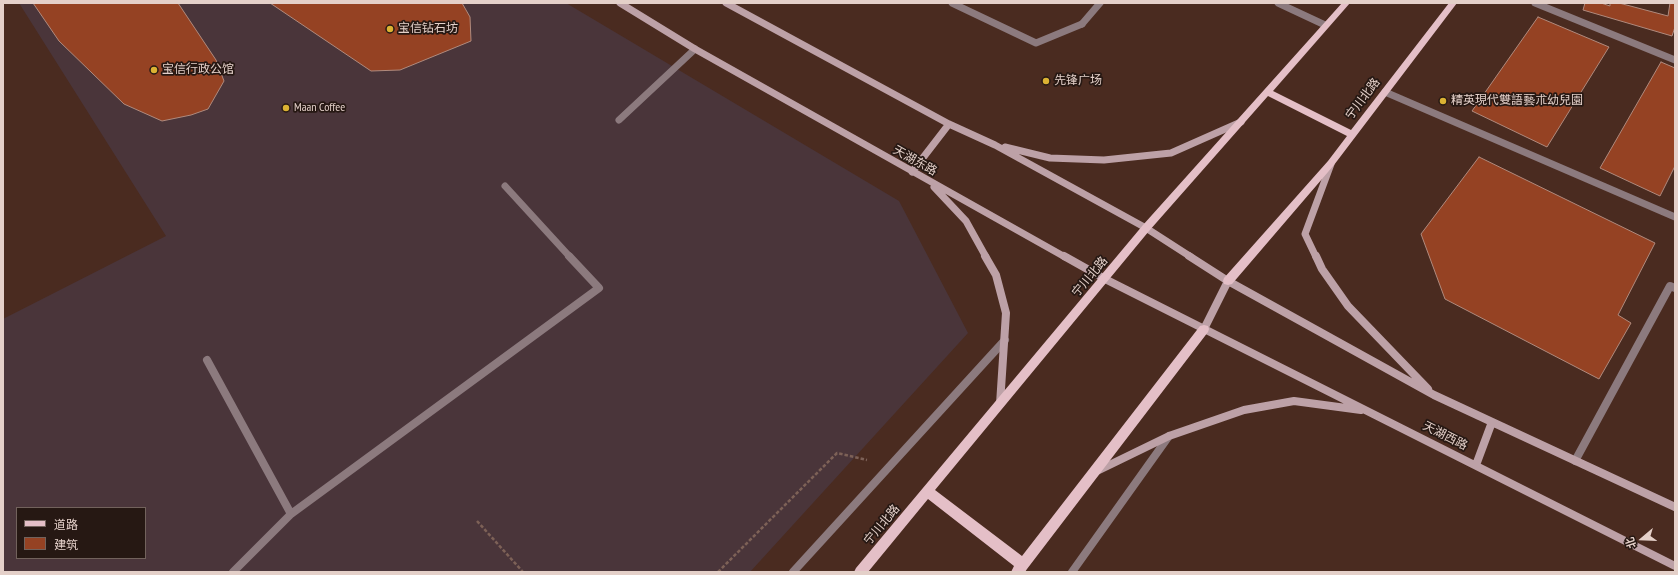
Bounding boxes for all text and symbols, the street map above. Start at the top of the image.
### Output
place label: 宝信钻石坊 [398,22,458,36]
marker: 宝信钻石坊 [385,24,395,34]
place label: 宝信行政公馆 [162,63,234,77]
marker: 宝信行政公馆 [149,65,159,75]
place label: 先锋广场 [1054,74,1102,88]
street label: 宁川北路 [1343,75,1383,123]
marker: 先锋广场 [1041,76,1051,86]
place label: 精英現代雙語藝朮幼兒園 [1451,94,1583,108]
marker: 精英現代雙語藝朮幼兒園 [1438,96,1448,106]
place label: Maan Coffee [294,101,345,115]
marker: Maan Coffee [281,103,291,113]
street label: 天湖东路 [891,143,939,179]
street label: 宁川北路 [1069,254,1111,300]
street label: 天湖西路 [1420,419,1470,453]
street label: 宁川北路 [861,502,903,548]
legend [16,507,146,559]
text: 道路 [54,517,78,532]
north arrow [1622,519,1662,559]
text: 北 [1622,535,1639,550]
text: 建筑 [54,537,78,552]

